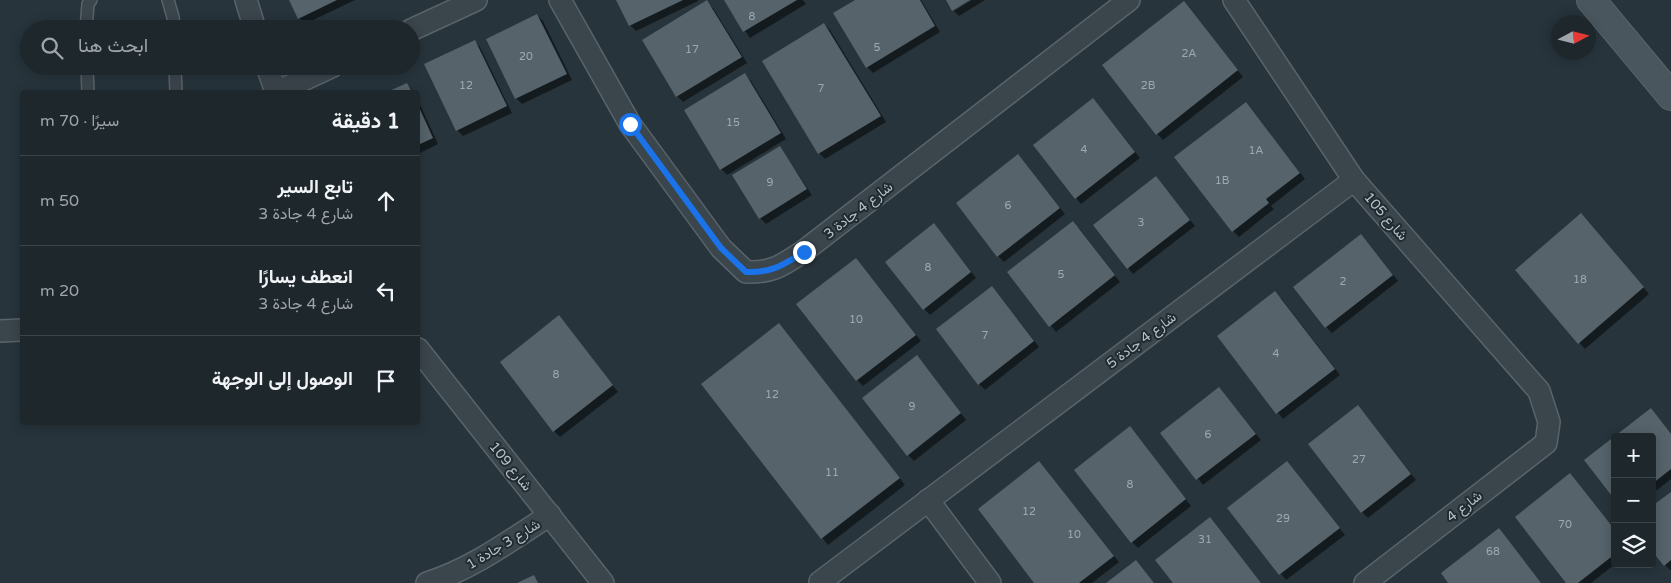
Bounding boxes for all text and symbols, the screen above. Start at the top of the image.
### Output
house number: 8 [749,10,756,23]
north arrow [1551,15,1596,60]
search box [20,20,420,75]
icon: search [38,34,66,62]
text: ابحث هنا [78,35,148,57]
house number: 5 [874,41,881,54]
house number: 17 [685,43,699,56]
house number: 2A [1181,47,1197,60]
house number: 20 [519,50,533,63]
house number: 12 [459,79,473,92]
house number: 2B [1141,79,1156,92]
house number: 7 [818,82,825,95]
text: 1 دقيقة [332,109,400,134]
text: سيرًا · 70 m [40,111,119,131]
route start [619,113,642,136]
house number: 15 [726,116,740,129]
house number: 4 [1081,143,1088,156]
house number: 1A [1248,144,1264,157]
house number: 1B [1215,174,1230,187]
text: تابع السير [277,176,353,198]
house number: 9 [767,176,774,189]
street label: شارع 4 جادة 3 [820,178,897,244]
icon: ahead [372,187,400,215]
street label: شارع 105 [1359,189,1411,245]
text: 50 m [40,191,79,211]
house number: 6 [1005,199,1012,212]
text: شارع 4 جادة 3 [258,204,353,224]
house number: 3 [1138,216,1145,229]
route end [793,241,816,264]
house number: 8 [925,261,932,274]
text: انعطف يسارًا [258,266,353,288]
house number: 5 [1058,268,1065,281]
house number: 18 [1573,273,1587,286]
house number: 2 [1340,275,1347,288]
icon: left [372,277,400,305]
text: 20 m [40,281,79,301]
text: شارع 4 جادة 3 [258,294,353,314]
street label: شارع 4 جادة 5 [1103,309,1181,374]
house number: 10 [849,313,863,326]
house number: 7 [982,329,989,342]
house number: 4 [1273,347,1280,360]
icon: arrive [372,367,400,395]
text: الوصول إلى الوجهة [212,368,353,390]
house number: 8 [553,368,560,381]
house number: 12 [765,388,779,401]
house number: 9 [909,400,916,413]
house number: 6 [1205,428,1212,441]
map controls [1611,433,1656,568]
button: + [1611,433,1656,478]
street label: شارع 109 [484,438,536,496]
house number: 27 [1352,453,1366,466]
house number: 11 [825,466,839,479]
house number: 8 [1127,478,1134,491]
button: − [1611,478,1656,523]
street label: شارع 4 [1443,487,1487,527]
house number: 12 [1022,505,1036,518]
house number: 29 [1276,512,1290,525]
street label: شارع 3 جادة 1 [463,516,544,575]
house number: 70 [1558,518,1572,531]
button: layers [1611,523,1656,568]
house number: 10 [1067,528,1081,541]
house number: 31 [1198,533,1212,546]
house number: 68 [1486,545,1500,558]

